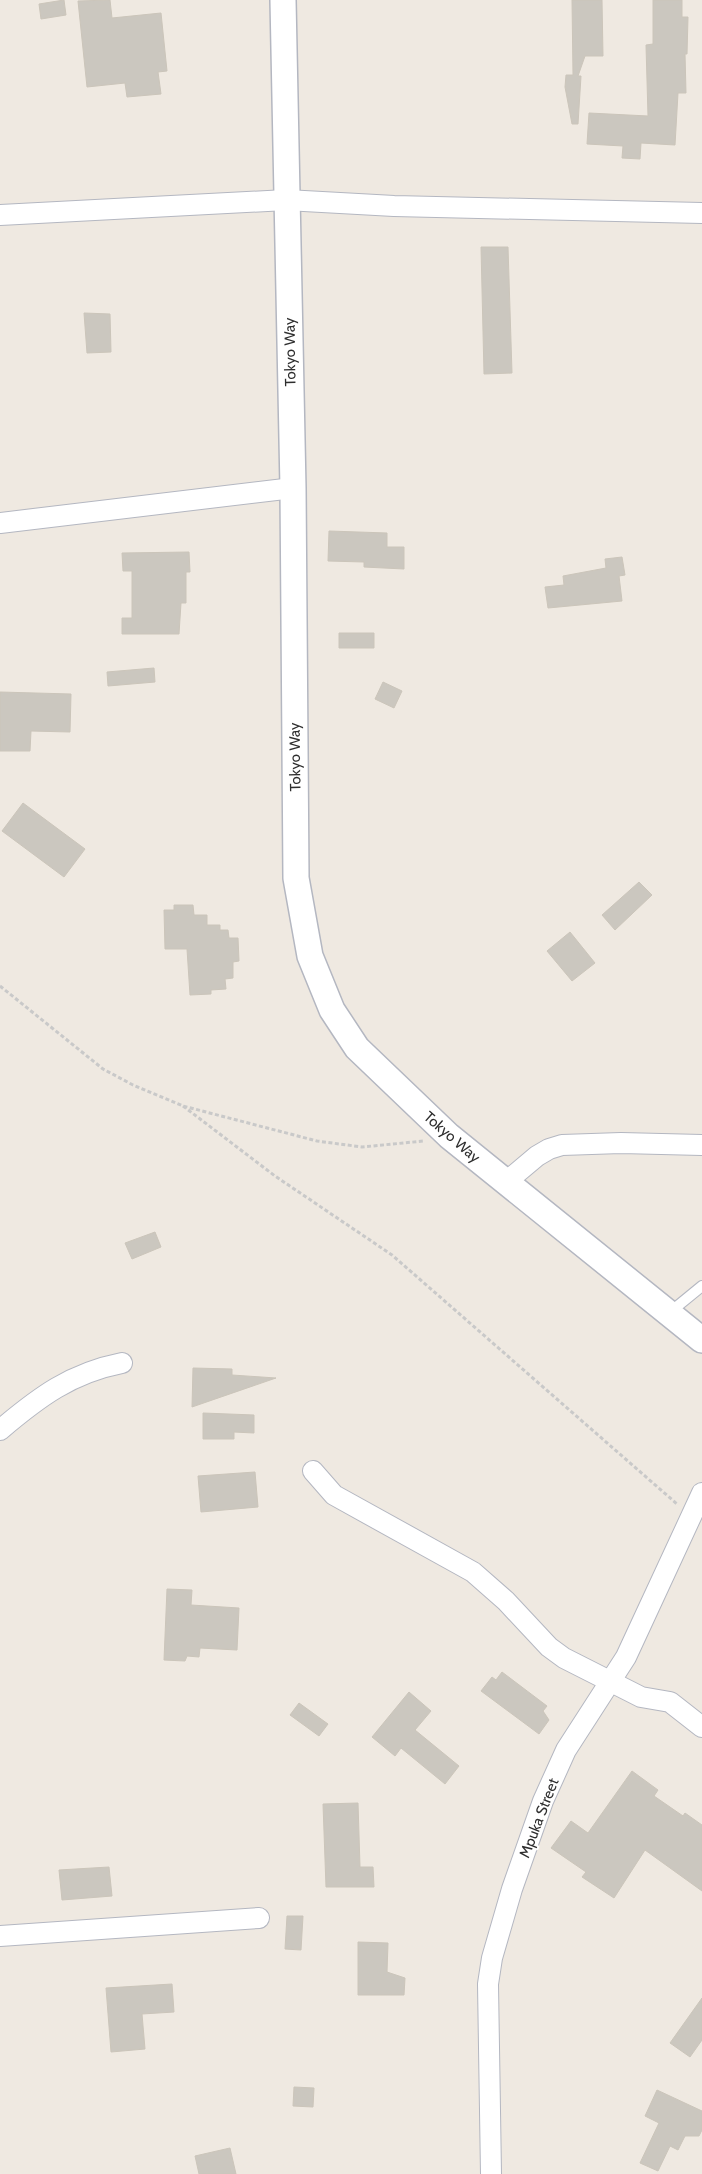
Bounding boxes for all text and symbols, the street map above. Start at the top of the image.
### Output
street label: Tokyo Way [280,317,300,387]
street label: Tokyo Way [285,722,305,792]
street label: Tokyo Way [420,1108,484,1167]
street label: Mpuka Street [516,1776,562,1860]

